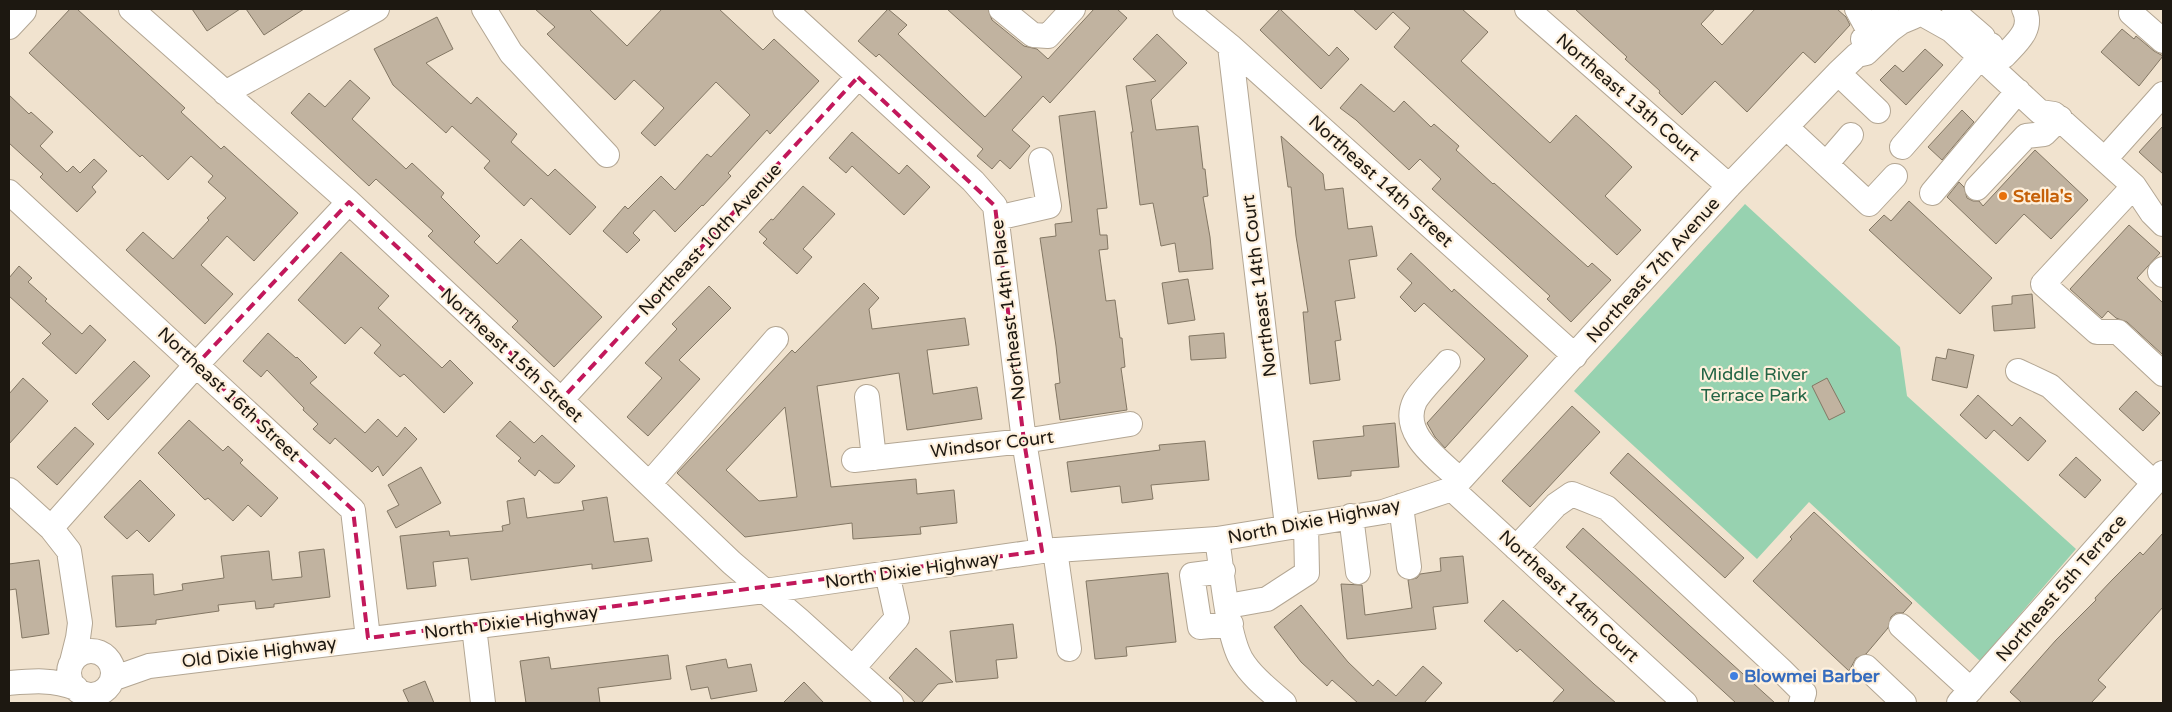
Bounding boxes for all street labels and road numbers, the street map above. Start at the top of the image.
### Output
street label: Northeast 13th Court [1552,29,1704,166]
street label: Northeast 14th Street [1304,110,1458,252]
street label: Northeast 10th Avenue [634,158,786,320]
street label: Northeast 7th Avenue [1582,193,1724,347]
street label: Northeast 14th Court [1237,194,1281,378]
street label: Northeast 14th Place [986,218,1030,402]
street label: Northeast 15th Street [436,283,588,427]
street label: Northeast 16th Street [153,322,305,466]
street label: Windsor Court [929,426,1055,462]
street label: North Dixie Highway [1226,493,1402,549]
street label: Northeast 5th Terrace [1991,510,2131,666]
street label: Northeast 14th Court [1494,525,1644,667]
street label: North Dixie Highway [824,547,1001,593]
street label: North Dixie Highway [423,600,600,644]
street label: Old Dixie Highway [180,632,338,672]

